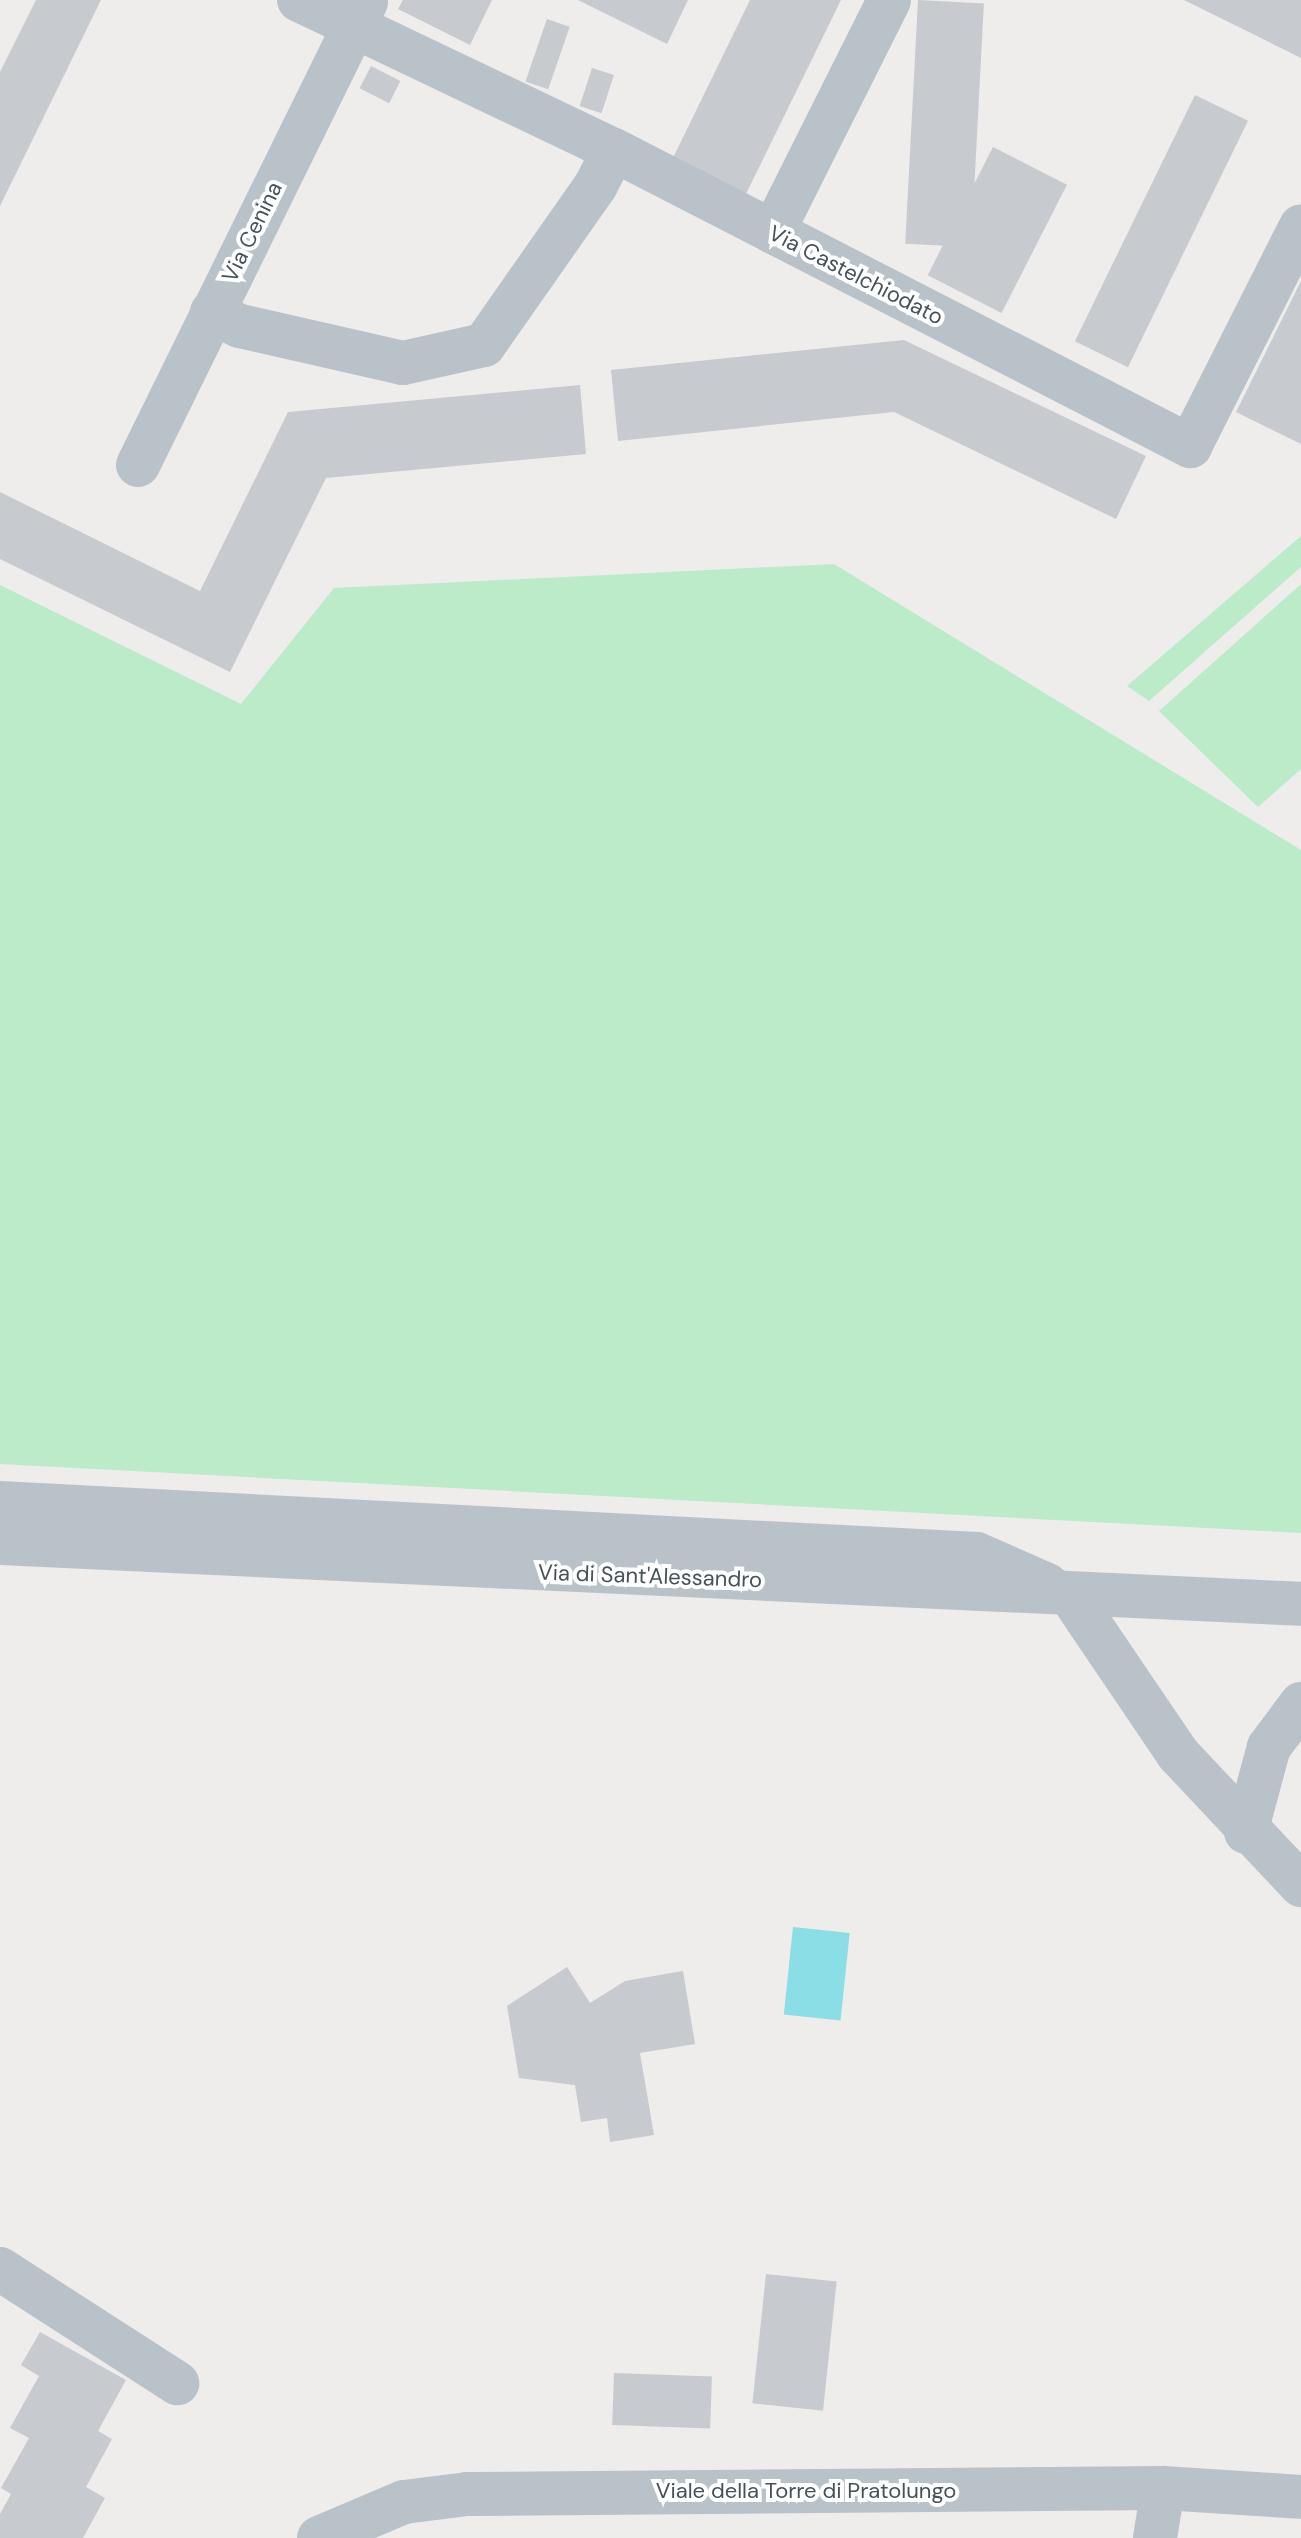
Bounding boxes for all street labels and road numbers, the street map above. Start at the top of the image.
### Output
street label: Via Cenina [216,177,288,287]
street label: Via Castelchiodato [764,220,948,330]
street label: Via di Sant'Alessandro [538,1559,762,1593]
street label: Viale della Torre di Pratolungo [656,2478,956,2504]

